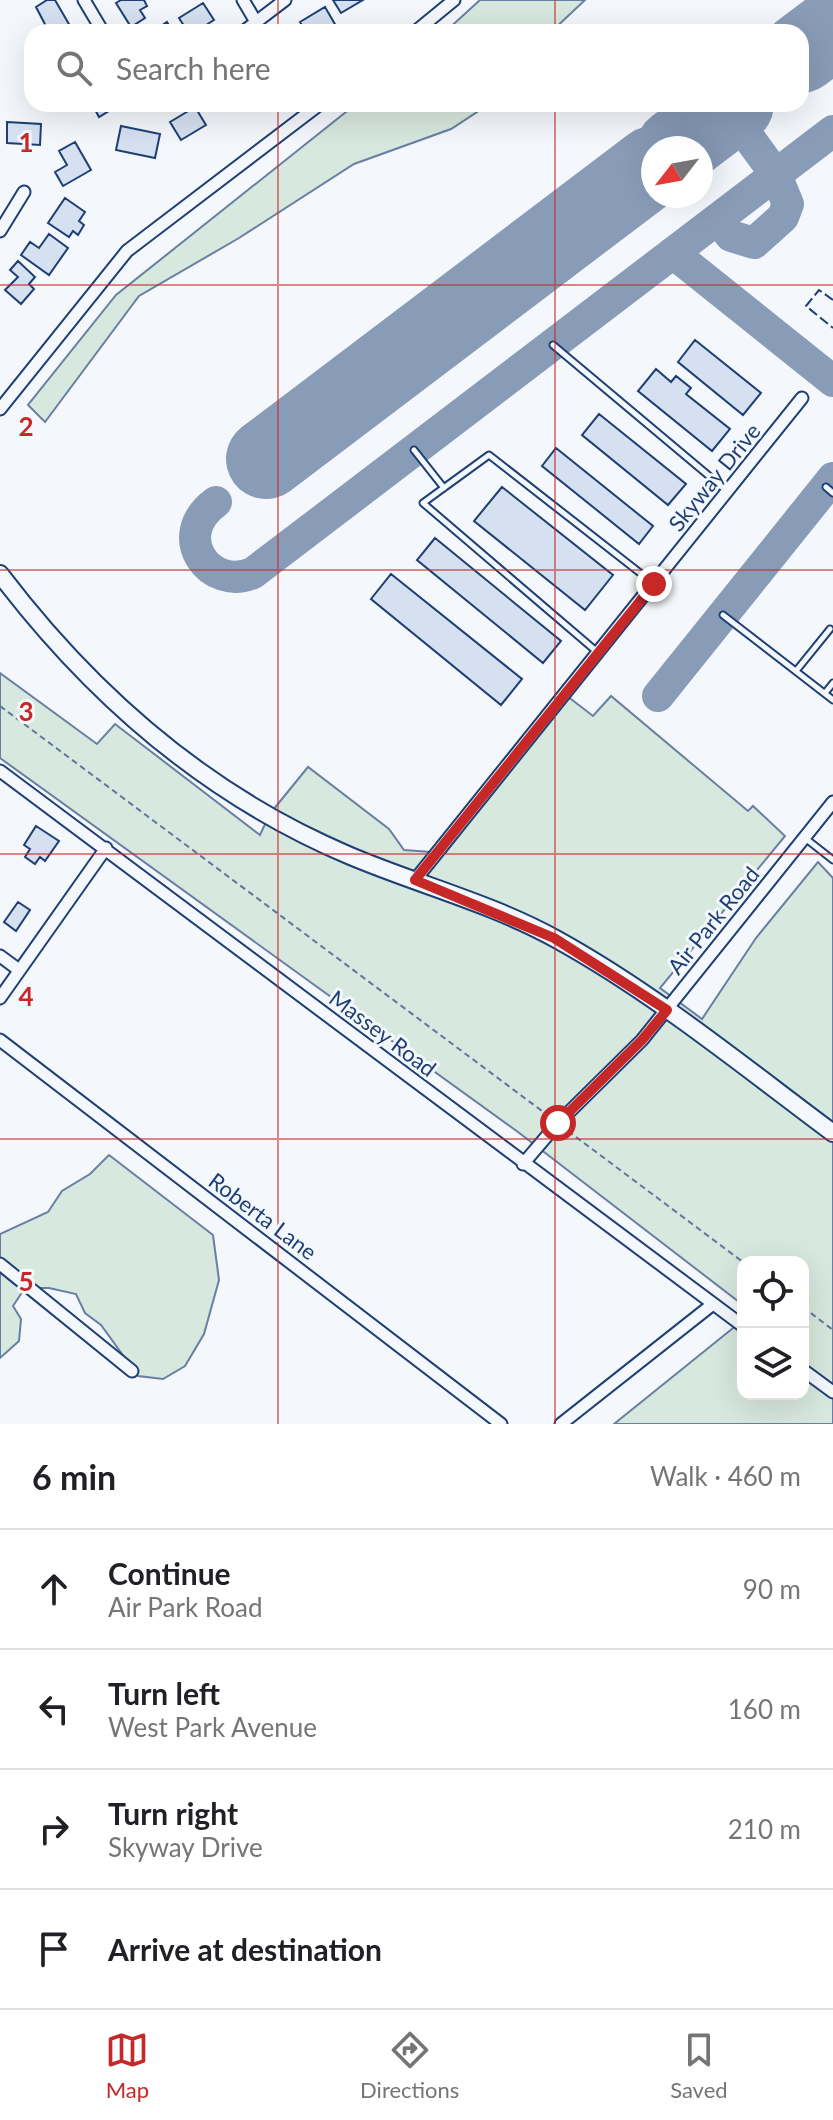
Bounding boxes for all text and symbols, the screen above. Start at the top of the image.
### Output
search box [24,24,809,112]
icon: search [52,46,96,90]
text: Search here [116,50,271,86]
text: 1 [18,126,34,158]
north arrow [641,136,713,208]
text: 2 [18,410,34,442]
street label: Skyway Drive [662,418,766,536]
route end [636,566,672,602]
text: 3 [18,695,34,727]
street label: Air Park Road [661,861,765,979]
text: 4 [18,980,34,1012]
street label: Massey Road [324,984,442,1082]
route start [540,1105,576,1141]
street label: Roberta Lane [204,1167,322,1265]
map controls [737,1256,809,1400]
button: locate [737,1256,809,1328]
text: 5 [18,1265,34,1297]
button: layers [737,1328,809,1400]
text: 6 min [32,1456,116,1497]
text: Walk · 460 m [650,1460,801,1492]
text: Continue [108,1555,231,1591]
icon: ahead [32,1567,76,1611]
text: 90 m [743,1573,801,1605]
text: Air Park Road [108,1591,262,1623]
text: Turn left [108,1675,220,1711]
icon: left [32,1687,76,1731]
text: 160 m [728,1693,801,1725]
text: West Park Avenue [108,1711,317,1743]
text: Turn right [108,1795,238,1831]
icon: right [32,1807,76,1851]
text: 210 m [728,1813,801,1845]
text: Skyway Drive [108,1831,263,1863]
icon: arrive [32,1927,76,1971]
text: Arrive at destination [108,1931,382,1967]
tab: Map [105,2028,149,2103]
tab: Directions [360,2028,459,2103]
tab: Saved [670,2028,728,2103]

